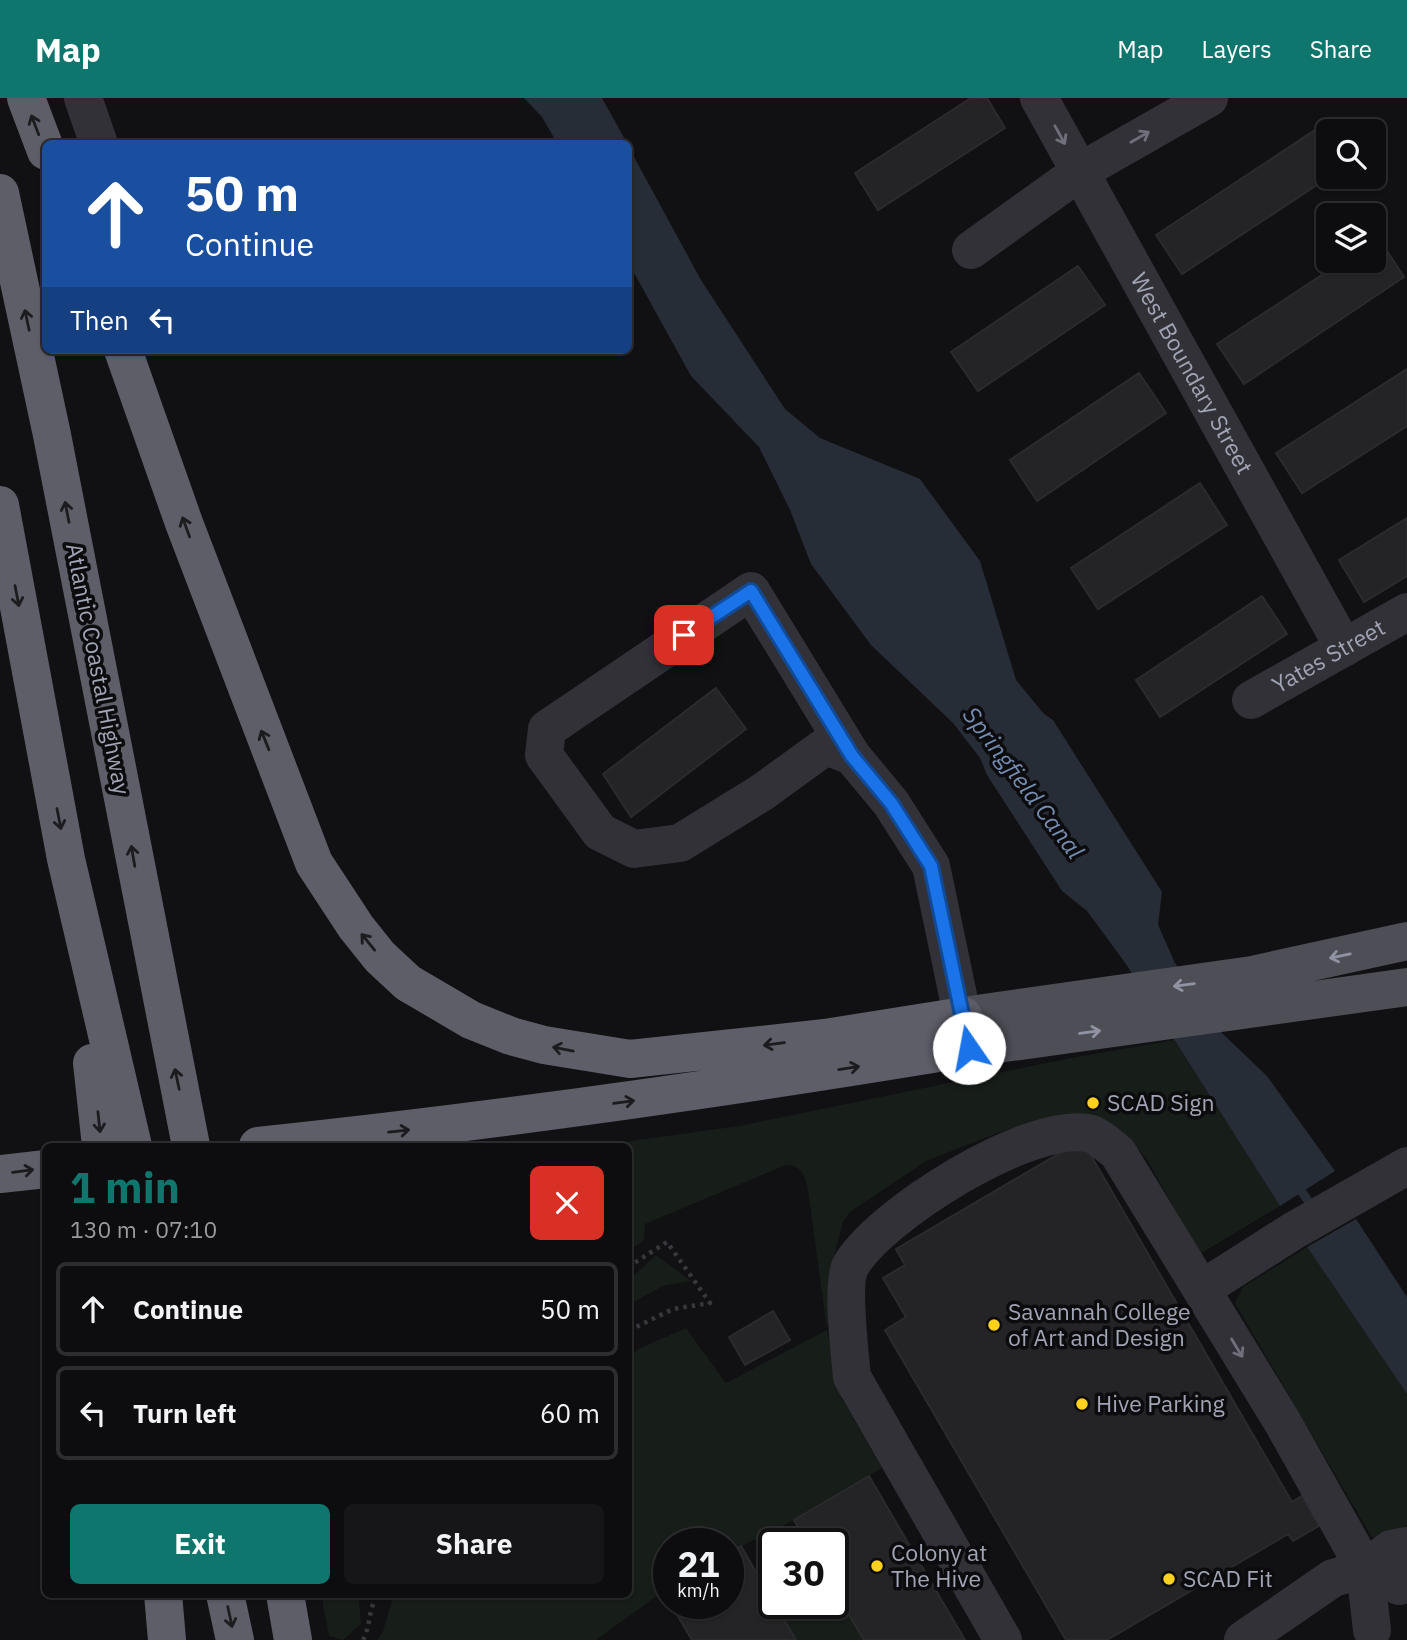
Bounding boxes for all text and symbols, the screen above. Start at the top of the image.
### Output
text: Map [35,28,101,71]
text: Map [1117,33,1164,65]
text: Layers [1202,33,1272,65]
text: Share [1310,33,1372,65]
one-way arrow [28,114,41,136]
map controls [1316,119,1386,273]
button: search [1316,119,1386,189]
one-way arrow [1053,124,1067,144]
one-way arrow [1129,130,1149,144]
text: 50 m [185,161,299,224]
icon: ahead [70,168,161,259]
button: layers [1316,203,1386,273]
text: Continue [185,223,314,265]
street label: West Boundary Street [1125,267,1261,479]
icon: left [143,301,181,339]
text: Then [70,303,129,337]
one-way arrow [20,309,34,332]
one-way arrow [60,501,74,524]
one-way arrow [178,517,191,539]
street label: Atlantic Coastal Highway [60,540,138,798]
one-way arrow [11,584,24,607]
pin [654,605,714,665]
street label: Yates Street [1266,612,1390,699]
icon: arrive [665,616,703,654]
water label: Springfield Canal [956,700,1092,866]
one-way arrow [258,730,271,752]
one-way arrow [53,807,66,830]
one-way arrow [126,845,139,868]
one-way arrow [360,933,375,951]
one-way arrow [1329,949,1352,963]
one-way arrow [1173,978,1196,991]
position arrow [932,1011,1006,1085]
one-way arrow [1078,1025,1100,1038]
one-way arrow [763,1037,786,1050]
one-way arrow [552,1042,575,1055]
one-way arrow [837,1061,860,1074]
one-way arrow [170,1068,184,1091]
place label: SCAD Sign [1107,1087,1215,1117]
one-way arrow [612,1095,635,1108]
marker: SCAD Sign [1085,1095,1101,1111]
one-way arrow [92,1110,105,1132]
one-way arrow [387,1125,409,1138]
text: 1 min [70,1160,180,1215]
one-way arrow [11,1165,34,1178]
button: close [530,1166,604,1240]
text: 130 m · 07:10 [70,1214,217,1244]
icon: ahead [74,1290,112,1328]
text: Continue [133,1292,243,1326]
text: 50 m [540,1292,600,1326]
place label: Savannah College of Art and Design [1008,1296,1191,1352]
marker: Savannah College of Art and Design [986,1317,1002,1333]
one-way arrow [1230,1337,1244,1357]
place label: Hive Parking [1096,1388,1225,1418]
icon: left [74,1394,112,1432]
text: Turn left [133,1396,236,1430]
text: 60 m [540,1396,600,1430]
marker: Hive Parking [1074,1396,1090,1412]
button: Exit [70,1504,330,1584]
button: Share [344,1504,604,1584]
speed limit sign: 30 [758,1528,849,1619]
place label: Colony at The Hive [891,1537,987,1593]
text: 21 [677,1541,720,1587]
marker: Colony at The Hive [869,1558,885,1574]
place label: SCAD Fit [1183,1563,1273,1593]
marker: SCAD Fit [1161,1571,1177,1587]
text: km/h [677,1579,720,1602]
one-way arrow [224,1605,237,1628]

